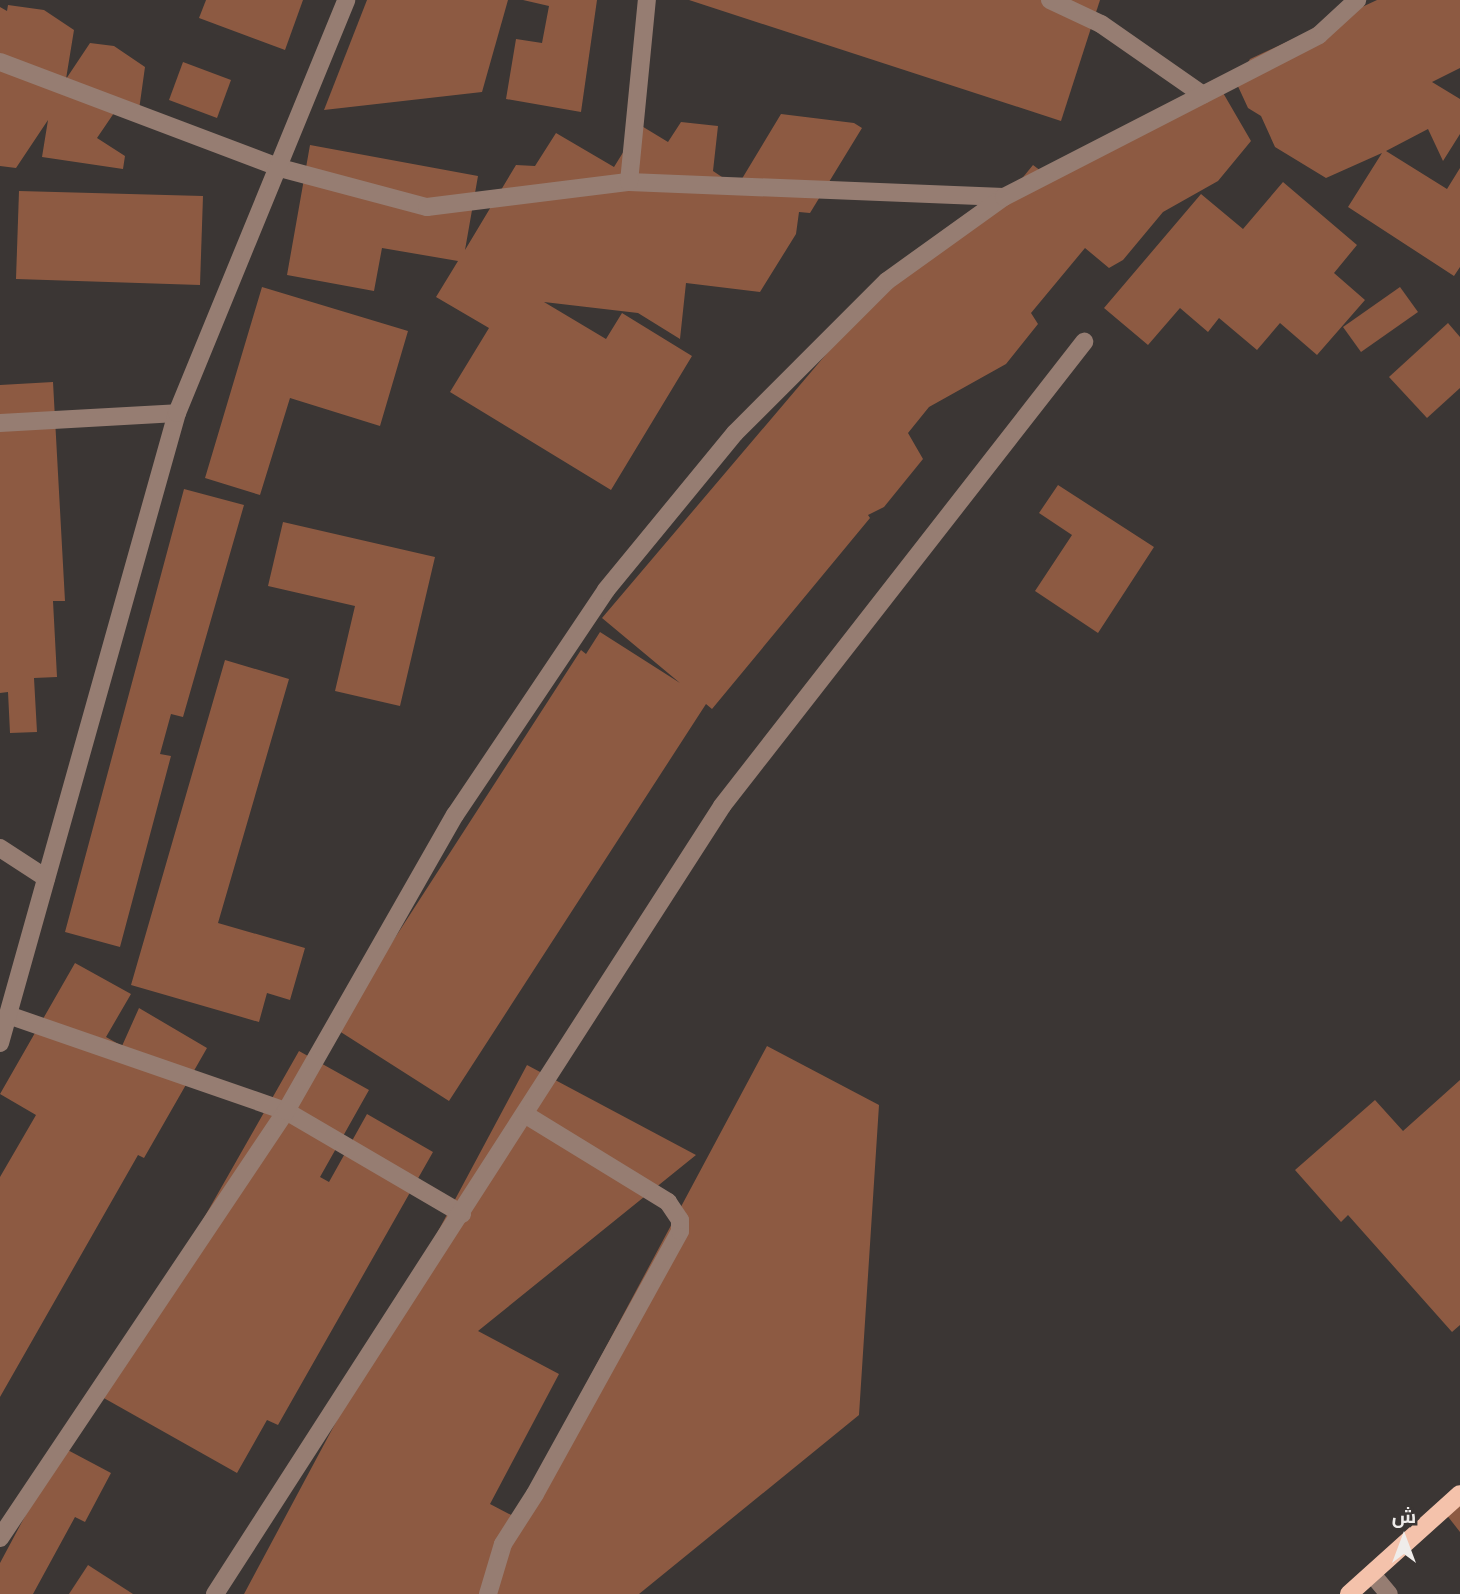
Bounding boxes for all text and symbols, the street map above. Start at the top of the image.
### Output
north arrow [1369,1503,1439,1573]
text: ش [1392,1505,1416,1528]

